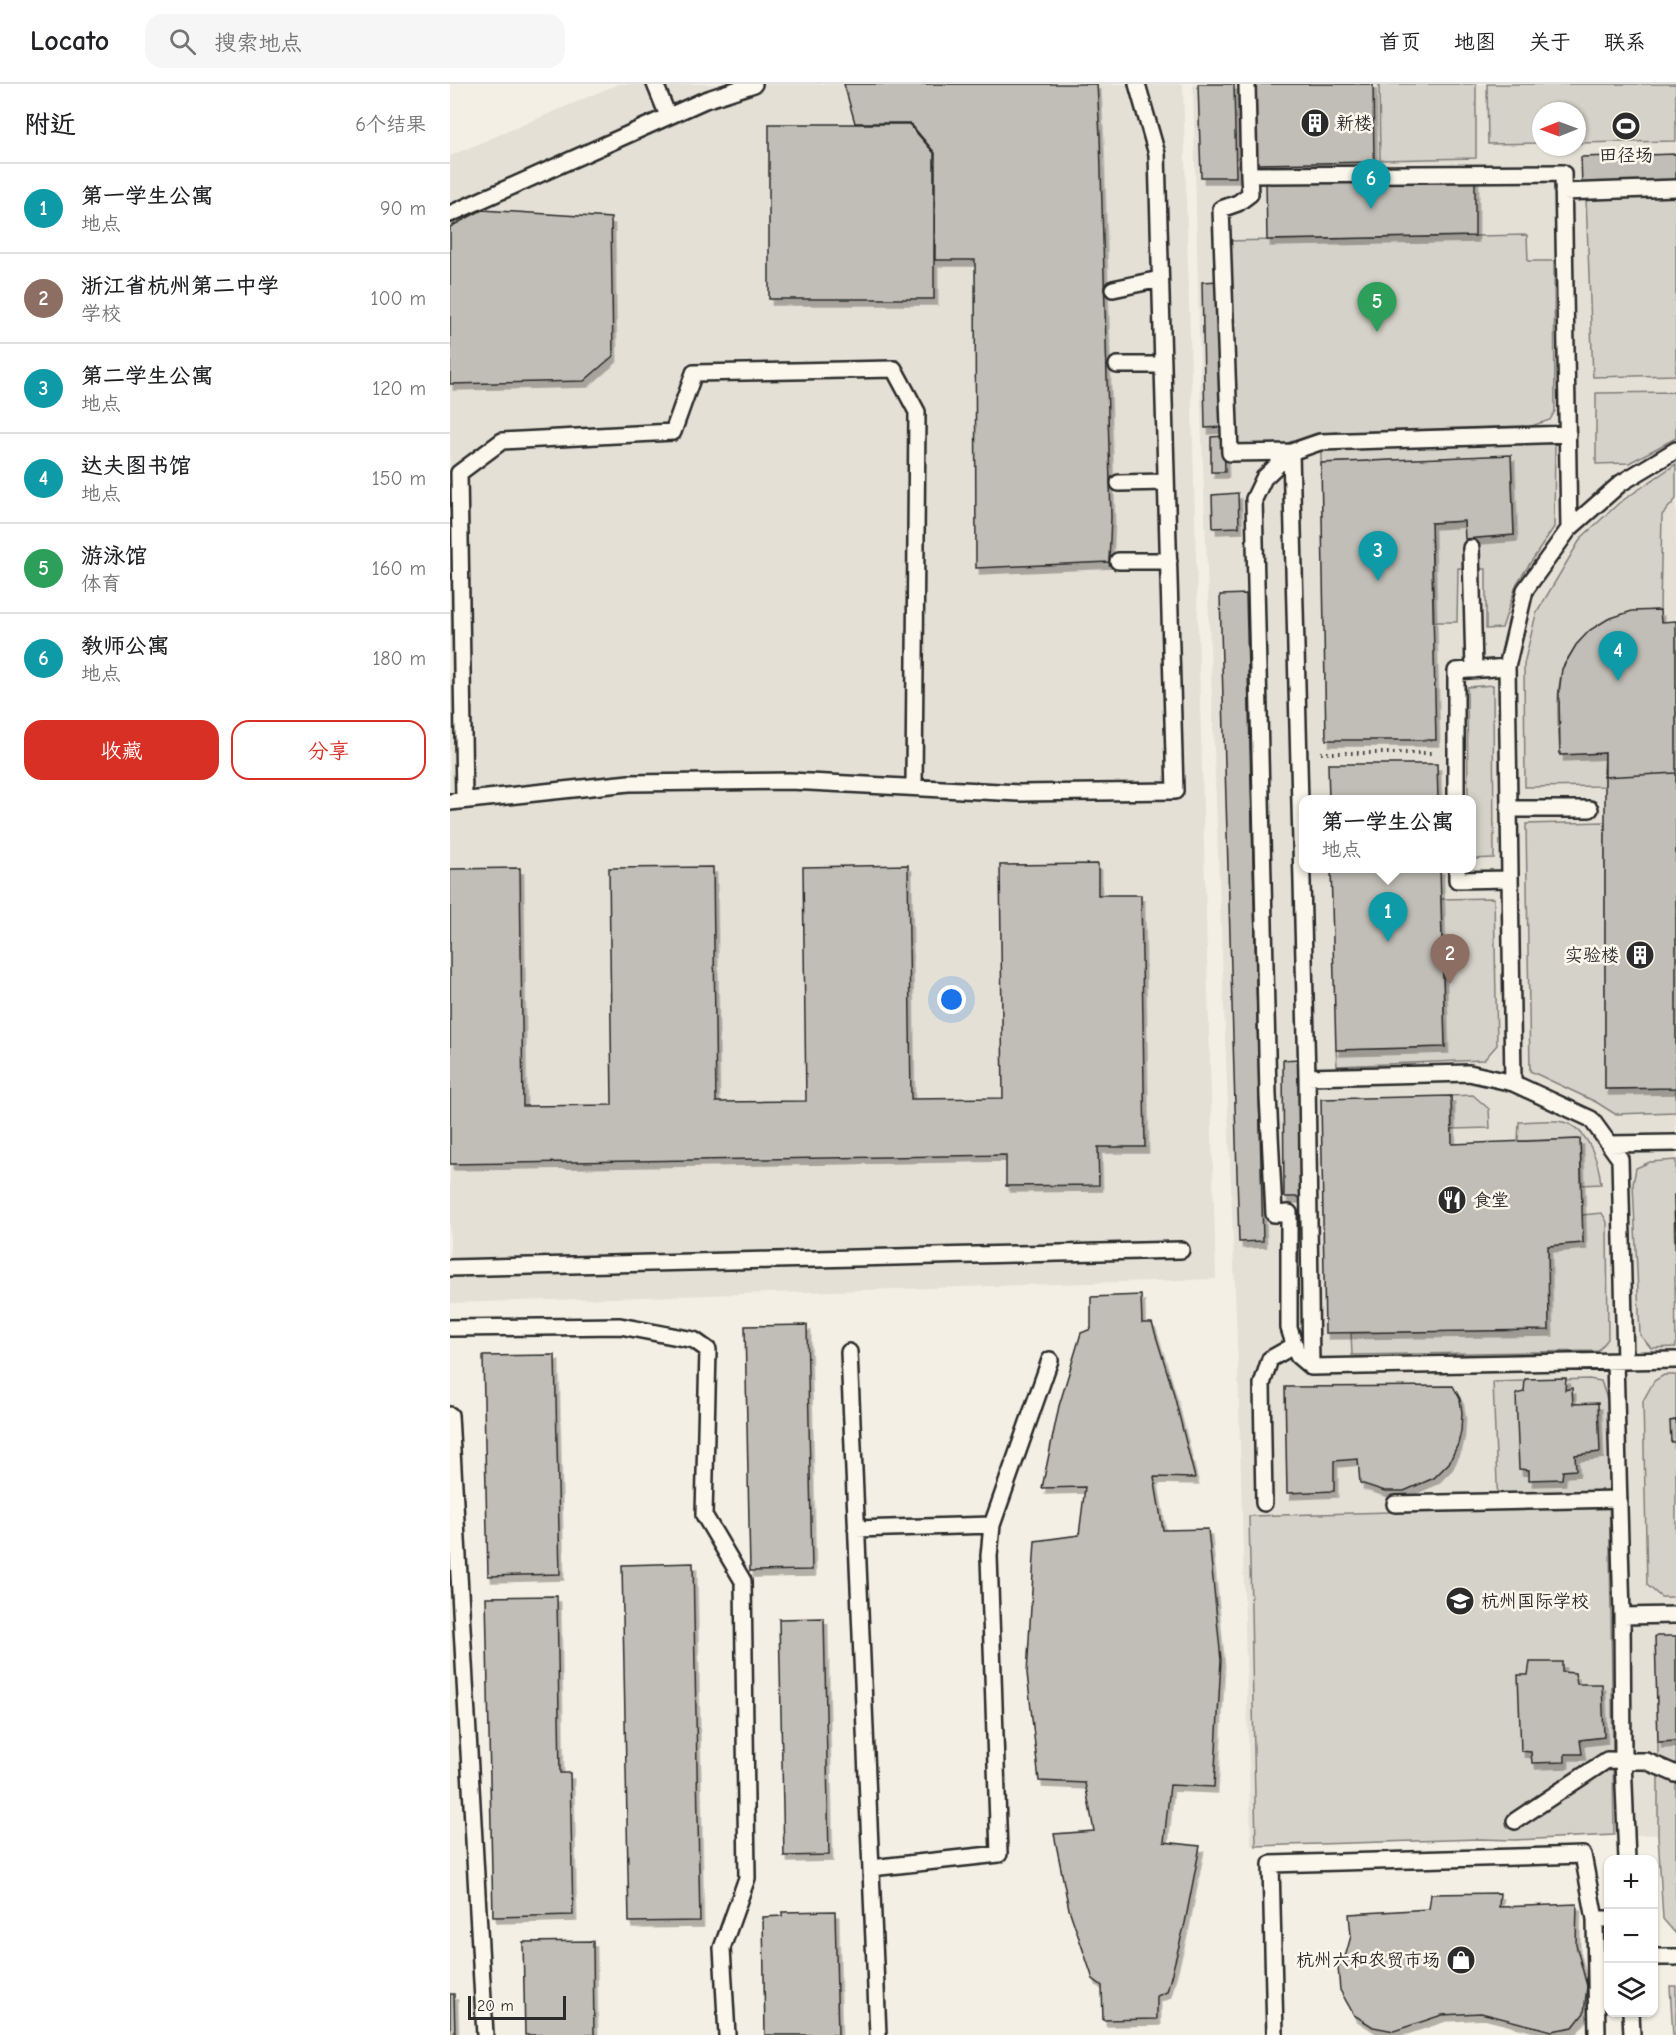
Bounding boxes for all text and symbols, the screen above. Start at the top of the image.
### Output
search box [145,14,565,68]
text: Locato [30,25,109,57]
icon: search [166,25,199,58]
text: 搜索地点 [214,30,302,56]
text: 首页 [1379,30,1421,54]
text: 地图 [1454,30,1496,54]
text: 关于 [1529,30,1571,54]
text: 联系 [1604,30,1646,54]
north arrow [1532,102,1586,156]
building icon: 新楼 [1299,107,1331,139]
text: 附近 [24,110,76,140]
sports icon: 田径场 [1610,110,1642,142]
text: 6个结果 [355,113,426,136]
place label: 新楼 [1336,113,1372,134]
place label: 田径场 [1599,145,1653,166]
pin: 6 [1352,160,1390,209]
text: 第一学生公寓 [81,183,213,209]
text: 1 [40,197,47,220]
text: 90 m [380,197,426,220]
text: 地点 [81,212,121,235]
text: 浙江省杭州第二中学 [81,273,279,299]
pin: 5 [1358,282,1396,332]
text: 2 [39,287,48,310]
text: 100 m [371,287,426,310]
text: 学校 [81,302,121,325]
text: 第二学生公寓 [81,363,213,389]
text: 3 [39,377,48,400]
text: 120 m [372,377,426,400]
text: 地点 [81,392,121,415]
text: 达夫图书馆 [81,453,191,479]
text: 4 [39,467,48,490]
text: 150 m [372,467,426,490]
text: 地点 [81,482,121,505]
pin: 3 [1358,532,1398,581]
text: 游泳馆 [81,543,147,569]
text: 5 [38,557,49,580]
text: 160 m [372,557,426,580]
text: 体育 [81,572,121,595]
pin: 4 [1598,632,1638,681]
text: 教师公寓 [81,633,169,659]
text: 6 [38,647,49,670]
text: 180 m [372,647,426,670]
text: 地点 [81,662,121,685]
button: 收藏 [24,720,219,780]
button: 分享 [231,720,426,780]
popup [1299,795,1476,873]
text: 第一学生公寓 [1321,809,1454,835]
text: 地点 [1321,838,1361,861]
pin: 1 [1368,892,1408,942]
pin: 2 [1430,934,1470,984]
building icon: 实验楼 [1624,939,1656,971]
place label: 实验楼 [1565,945,1619,966]
your location [937,985,966,1014]
restaurant icon: 食堂 [1436,1184,1468,1216]
place label: 食堂 [1473,1190,1509,1211]
school or university icon: 杭州国际学校 [1444,1585,1476,1617]
place label: 杭州国际学校 [1481,1591,1589,1612]
map controls [1604,1855,1658,2017]
button: + [1604,1855,1658,1909]
button: − [1604,1909,1658,1963]
shop icon: 杭州六和农贸市场 [1445,1944,1477,1976]
place label: 杭州六和农贸市场 [1296,1950,1440,1971]
button: layers [1604,1963,1658,2017]
scale bar [468,1993,566,2020]
text: 20 m [477,1997,514,2015]

